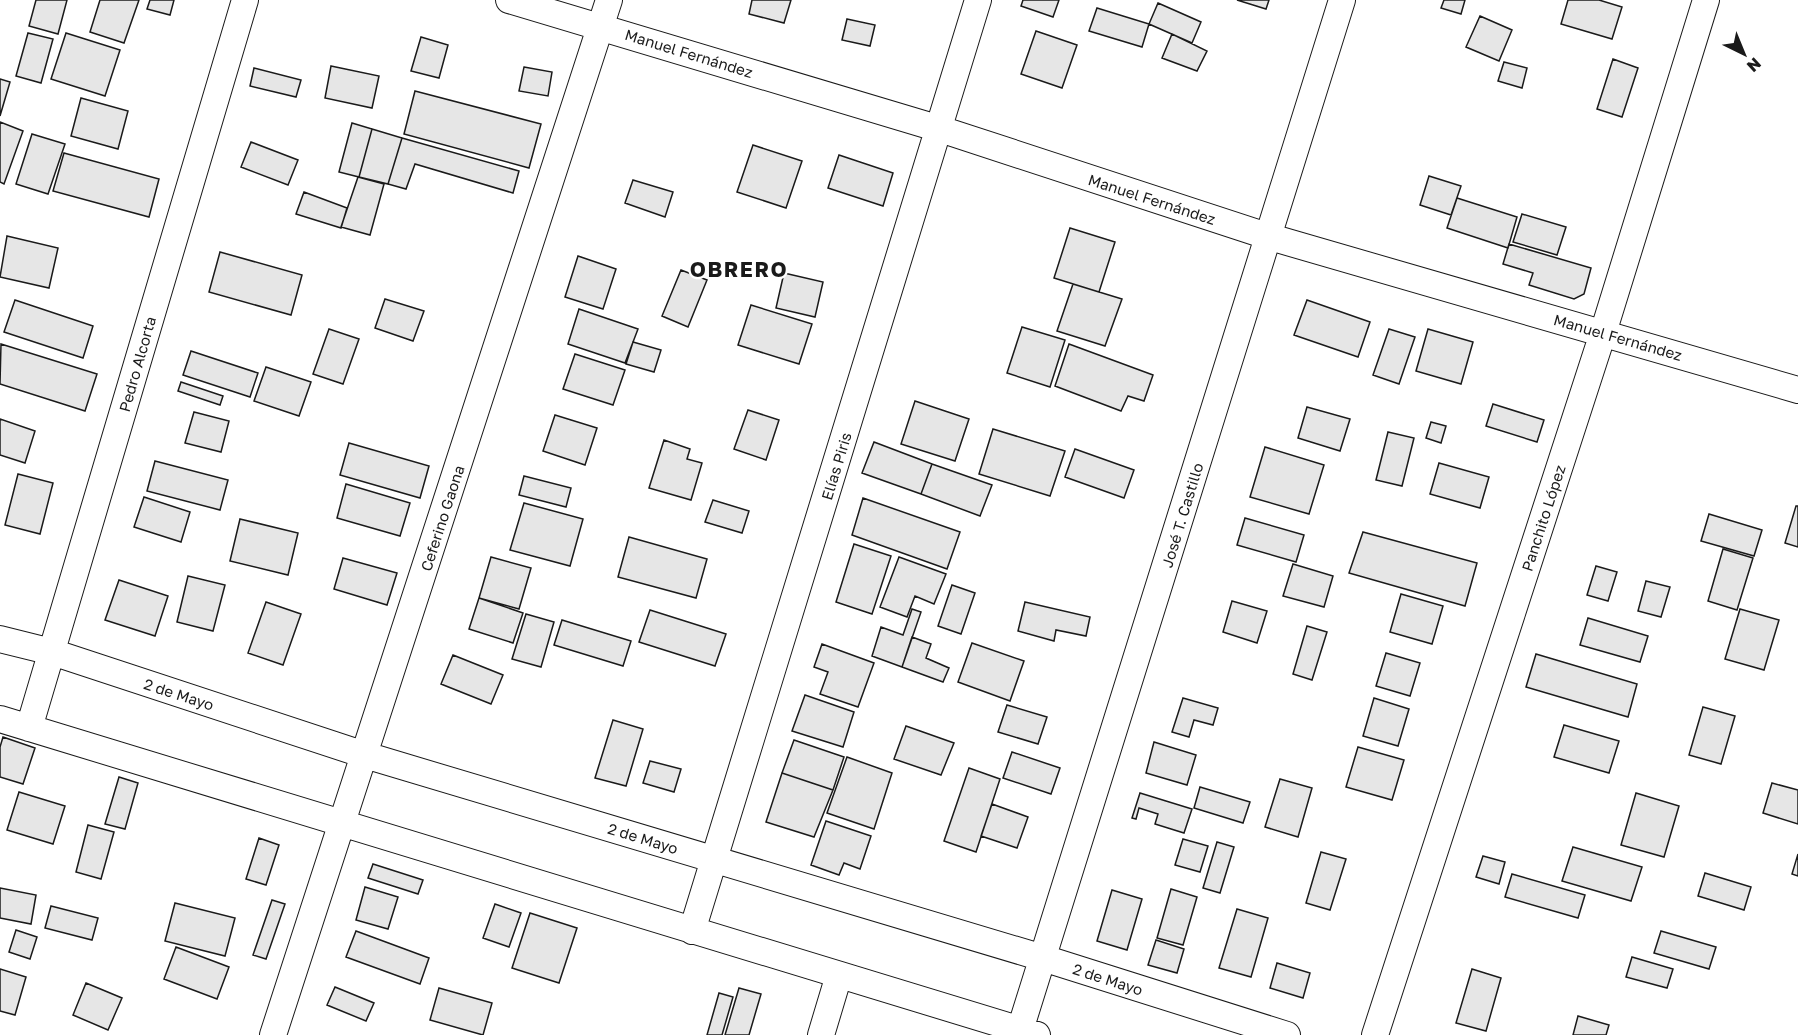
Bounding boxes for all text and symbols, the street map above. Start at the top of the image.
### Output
north arrow [1714,24,1774,84]
street label: Manuel Fernández [623,25,755,81]
text: N [1743,54,1766,76]
street label: Manuel Fernández [1086,170,1218,228]
district label: OBRERO [690,256,788,282]
street label: Manuel Fernández [1552,310,1685,364]
street label: Pedro Alcorta [115,314,159,414]
street label: Elías Piris [817,430,855,502]
street label: José T. Castillo [1158,460,1206,570]
street label: Panchito López [1517,462,1569,573]
street label: Ceferino Gaona [416,463,468,573]
street label: 2 de Mayo [142,674,216,714]
street label: 2 de Mayo [606,819,680,857]
street label: 2 de Mayo [1071,959,1145,999]

